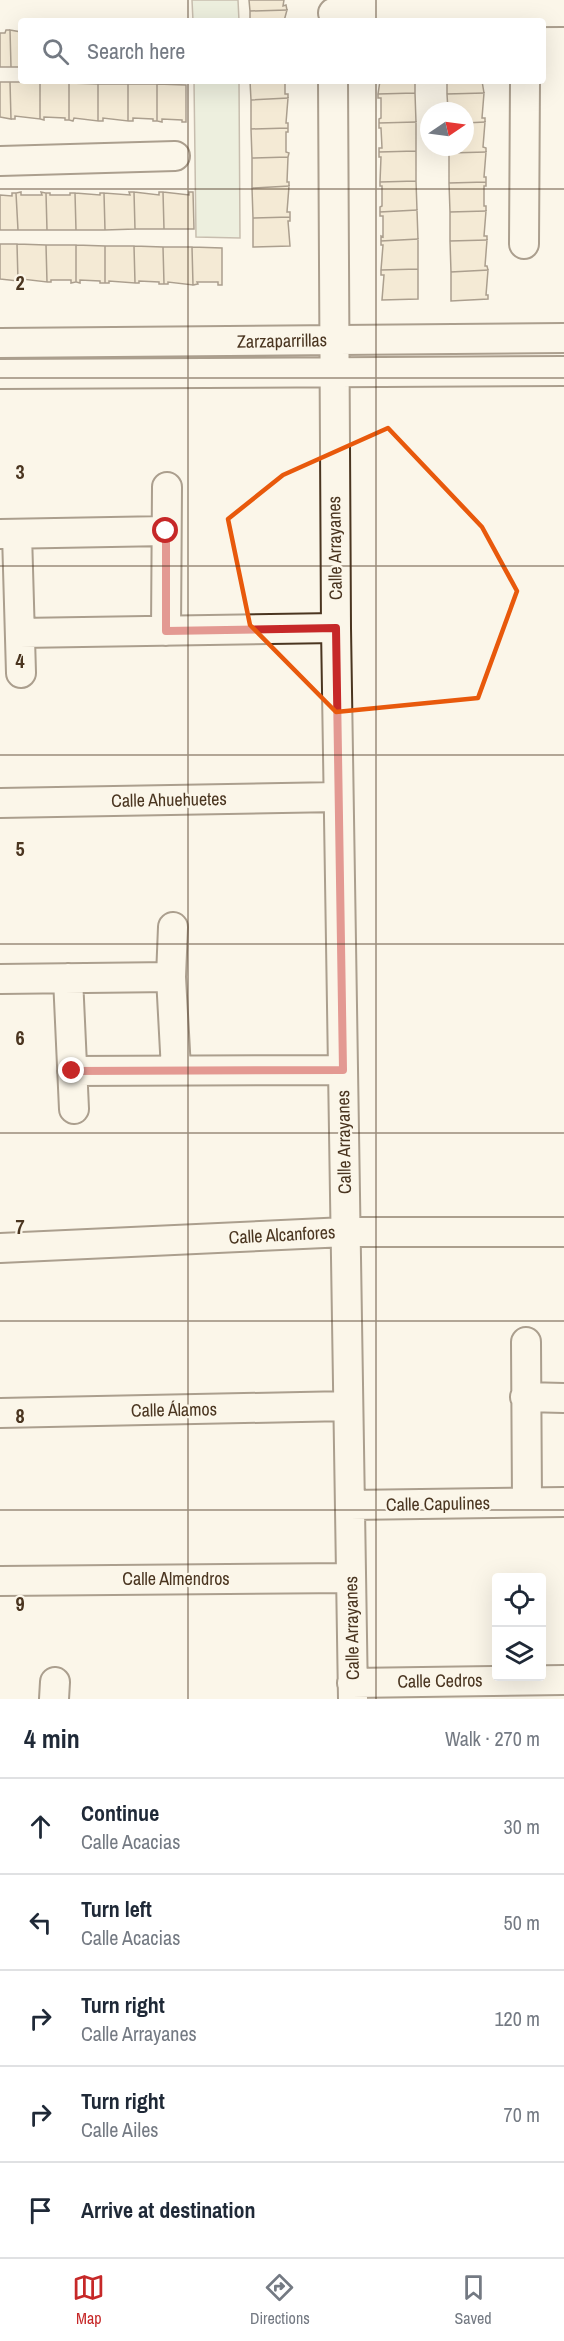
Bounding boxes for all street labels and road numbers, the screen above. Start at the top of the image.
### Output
street label: Zarzaparrillas [237,327,327,354]
street label: Calle Arrayanes [321,496,348,600]
street label: Calle Ahuehuetes [111,786,227,813]
street label: Calle Arrayanes [330,1090,357,1194]
street label: Calle Alcanfores [228,1219,336,1250]
street label: Calle Álamos [131,1396,217,1423]
street label: Calle Capulines [386,1490,490,1517]
street label: Calle Almendros [122,1566,230,1591]
street label: Calle Arrayanes [338,1576,365,1680]
street label: Calle Cedros [397,1667,483,1694]

